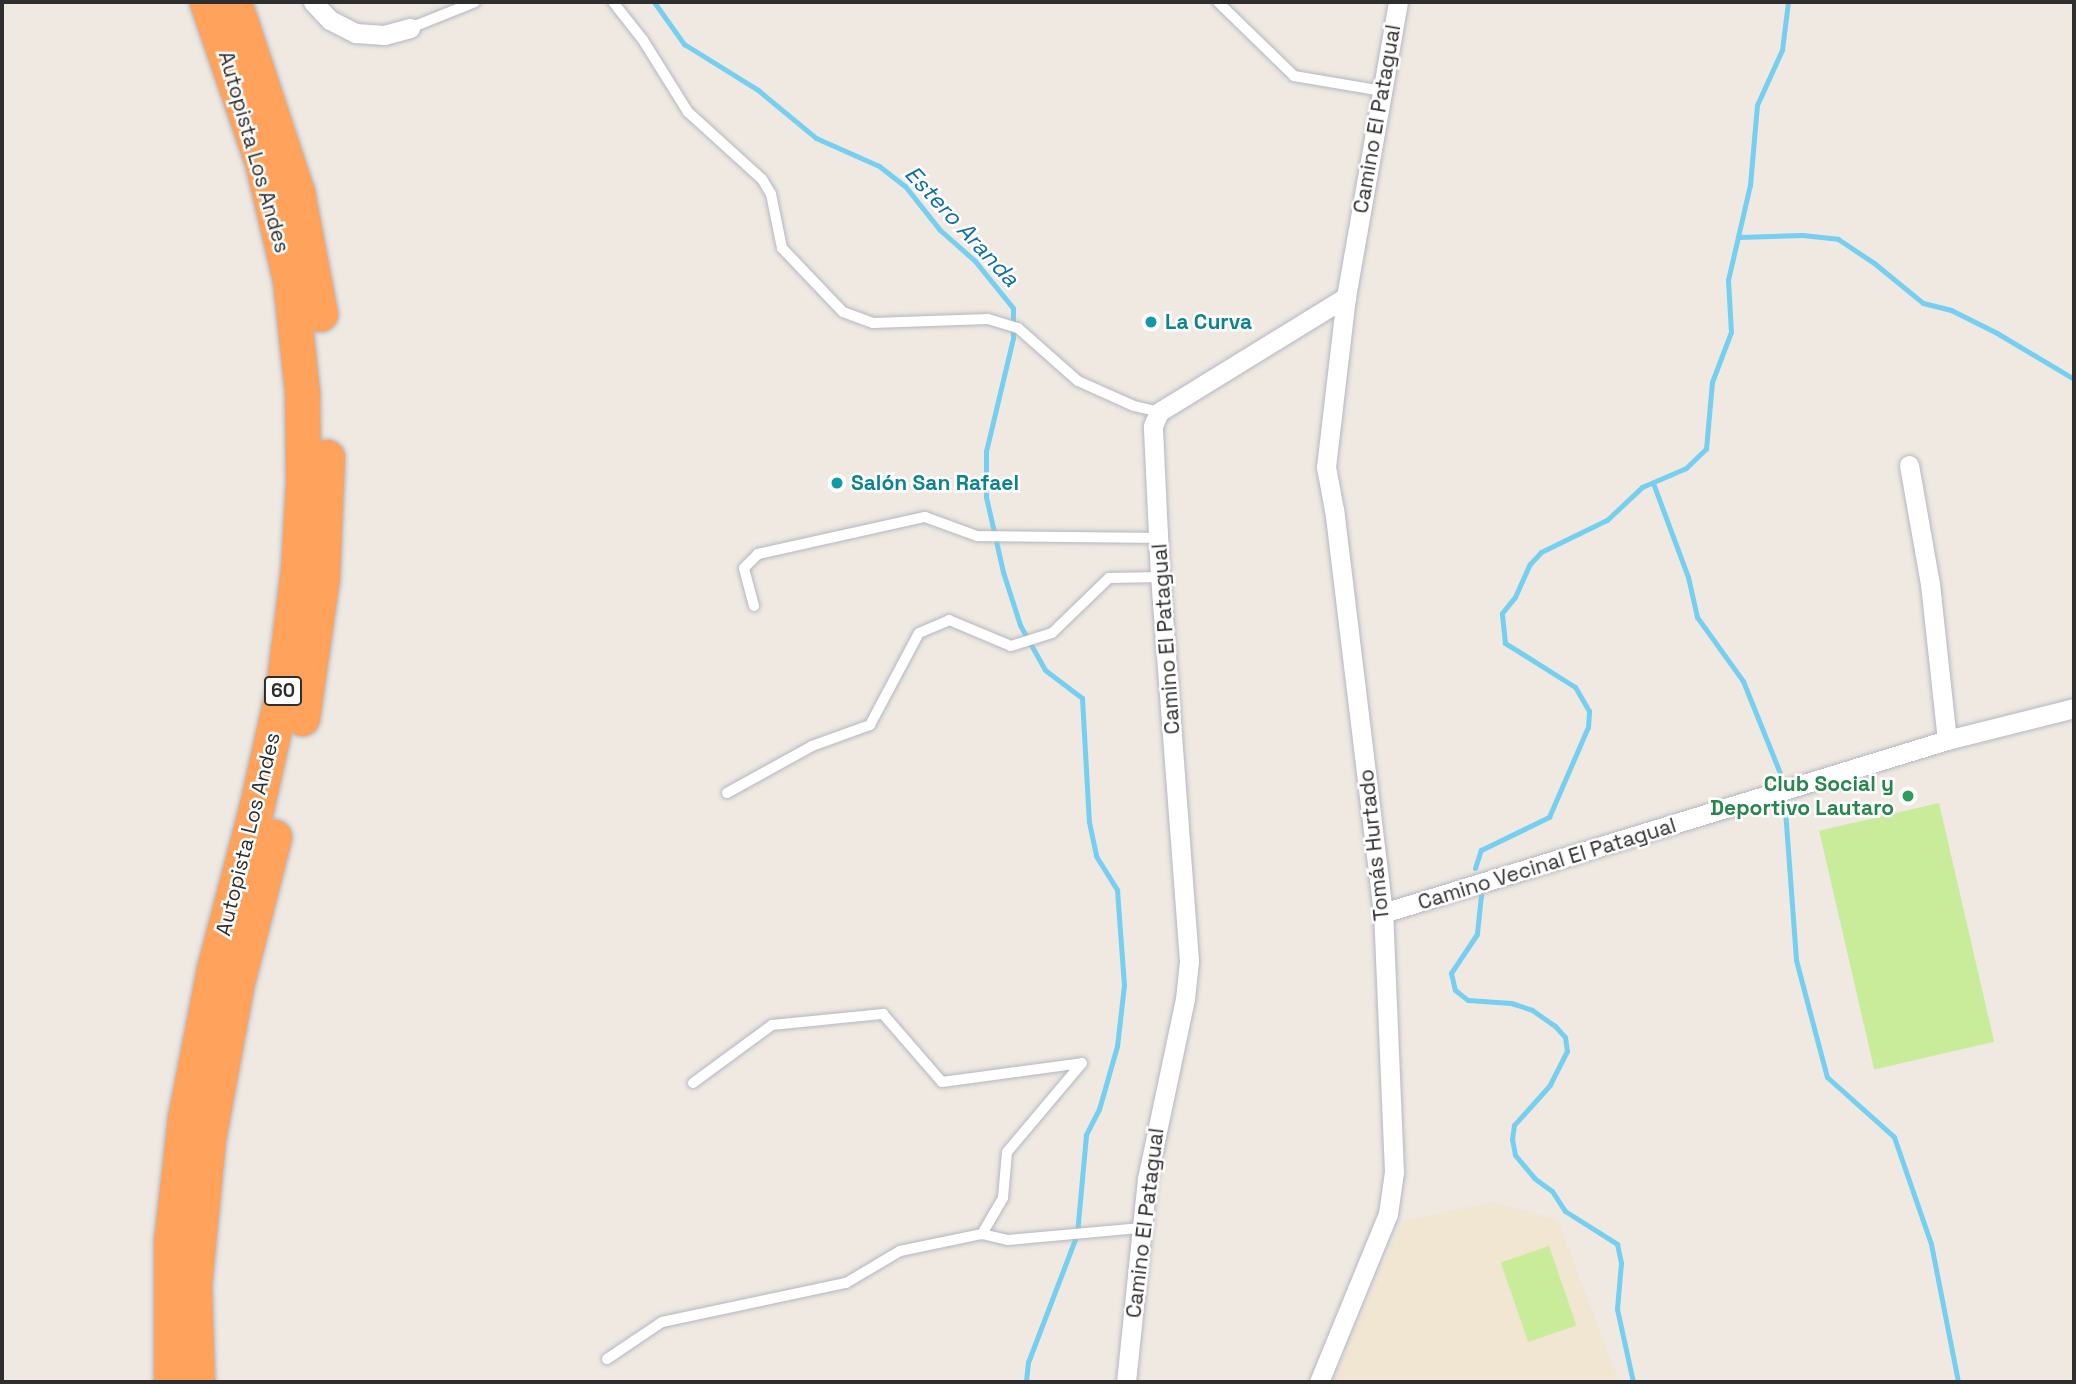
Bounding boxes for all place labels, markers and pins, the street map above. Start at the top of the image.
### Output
place label: La Curva [1165,309,1252,335]
marker: La Curva [1143,314,1159,330]
place label: Salón San Rafael [851,470,1019,496]
marker: Salón San Rafael [829,475,845,491]
place label: Club Social y Deportivo Lautaro [1710,771,1894,821]
marker: Club Social y Deportivo Lautaro [1900,788,1916,804]

